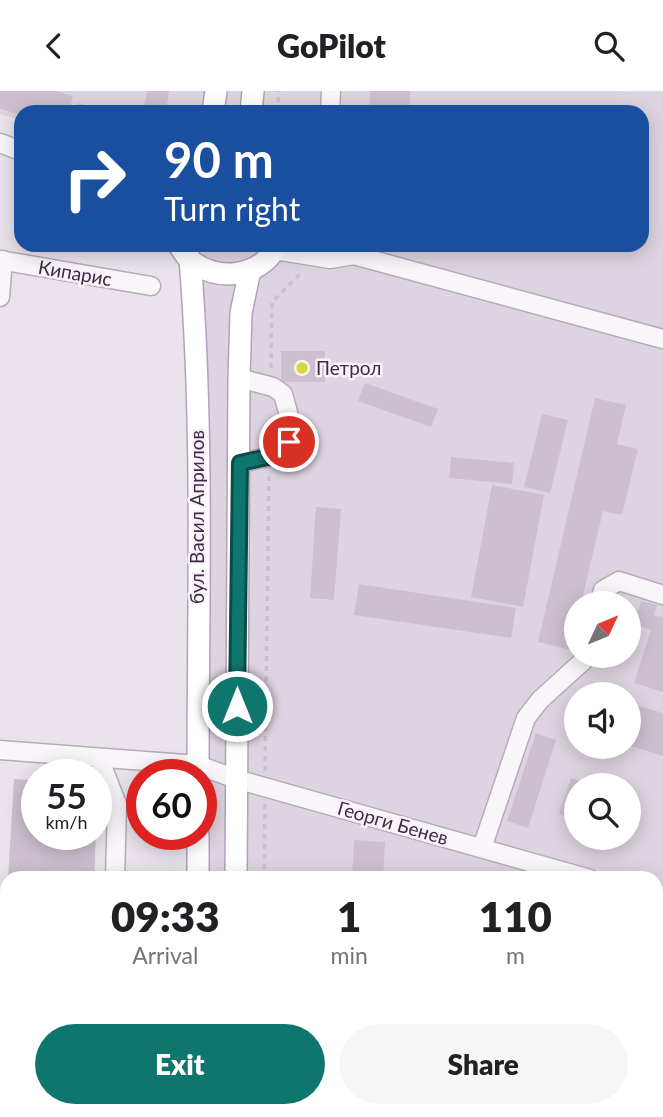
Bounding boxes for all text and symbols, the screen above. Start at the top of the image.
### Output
text: GoPilot [277,26,386,65]
icon: back [35,27,73,65]
icon: search [590,27,628,65]
text: 90 m [164,130,274,188]
icon: right [49,133,140,224]
text: Turn right [164,189,300,228]
street label: Кипарис [36,255,114,290]
place label: Петрол [316,356,381,379]
marker: Петрол [294,360,310,376]
pin [259,412,319,472]
icon: arrive [270,423,308,461]
street label: бул. Васил Априлов [185,430,208,604]
north arrow [564,591,640,669]
map controls [564,591,641,850]
position arrow [200,669,274,743]
button: sound [564,682,641,759]
speed limit sign: 60 [126,759,217,850]
button: search [564,773,641,850]
text: 55 [46,774,87,816]
street label: Георги Бенев [335,796,451,849]
text: km/h [45,811,88,833]
text: 09:33 [111,891,220,941]
text: 1 [337,891,361,941]
text: 110 [479,891,552,941]
text: Arrival [132,941,198,969]
text: min [331,941,368,969]
text: m [506,941,525,969]
button: Exit [35,1024,325,1104]
button: Share [339,1024,628,1104]

